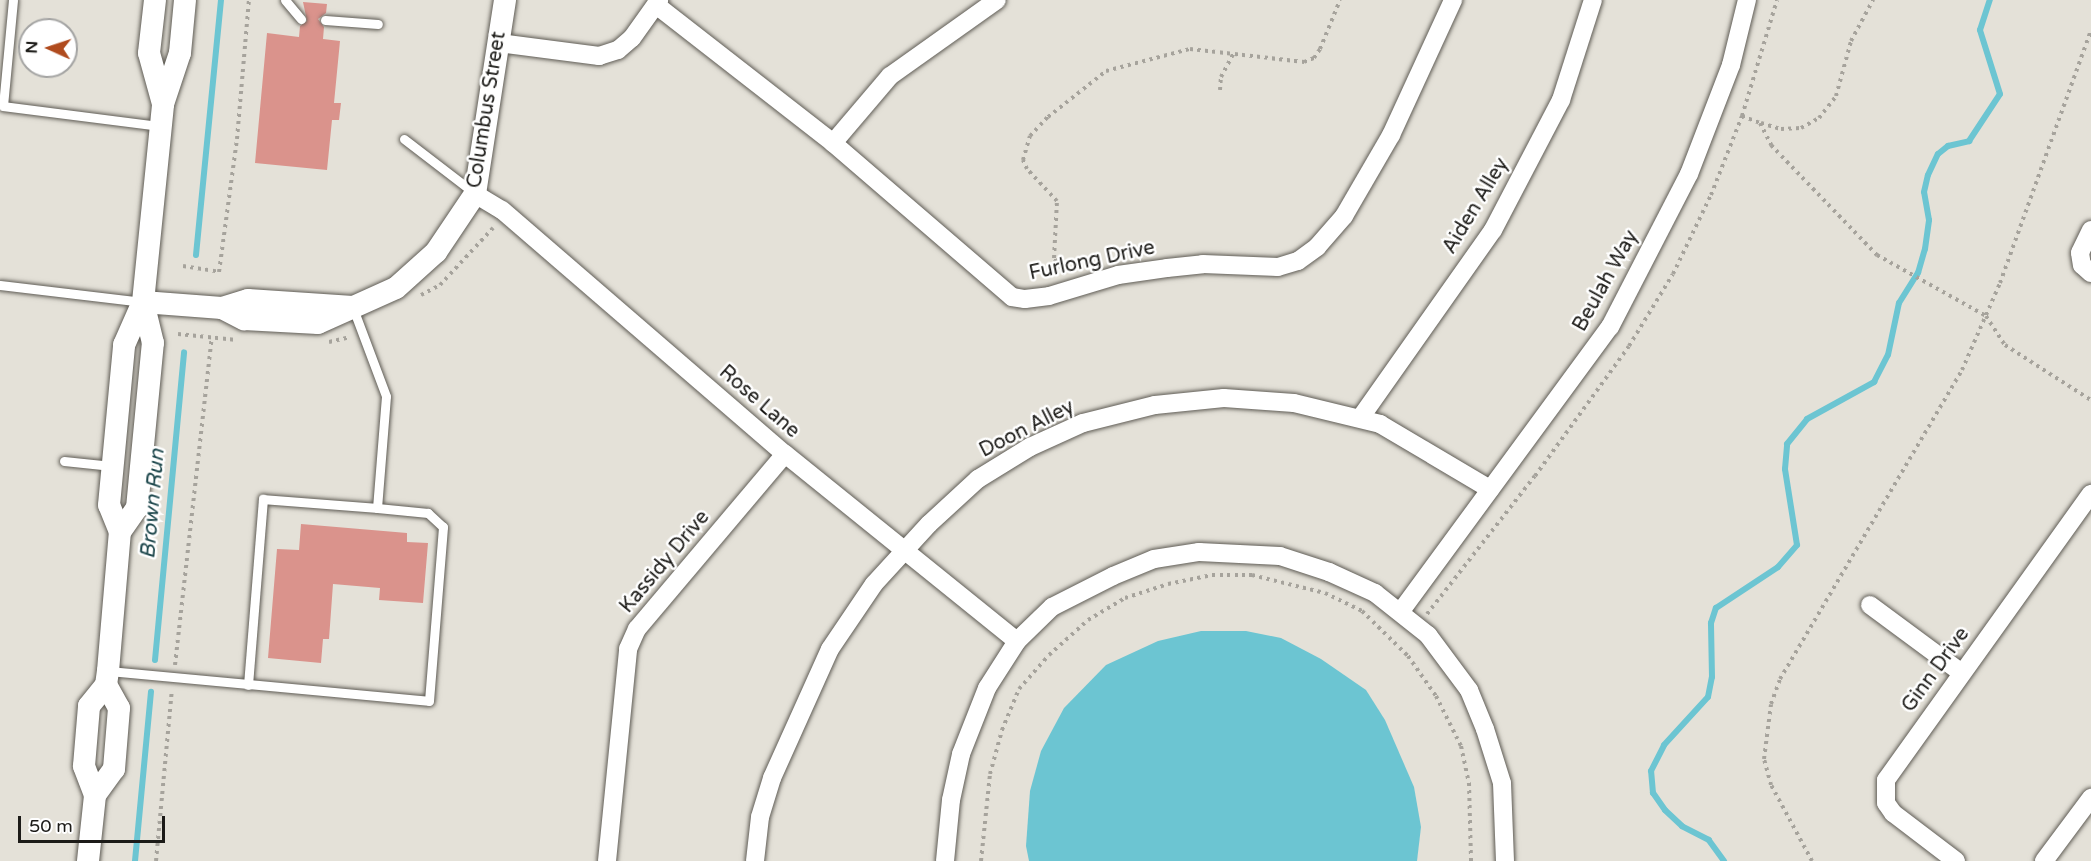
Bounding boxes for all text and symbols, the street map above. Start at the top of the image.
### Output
north arrow [18,18,78,78]
street label: Columbus Street [463,30,511,190]
text: N [22,40,42,54]
street label: Aiden Alley [1438,154,1514,258]
street label: Beulah Way [1568,226,1644,336]
street label: Furlong Drive [1027,236,1157,286]
street label: Rose Lane [714,361,804,443]
street label: Doon Alley [976,395,1078,463]
water label: Brown Run [136,448,170,560]
street label: Kassidy Drive [615,506,715,618]
street label: Ginn Drive [1897,623,1975,717]
scale bar [21,804,168,842]
text: 50 m [29,815,73,837]

